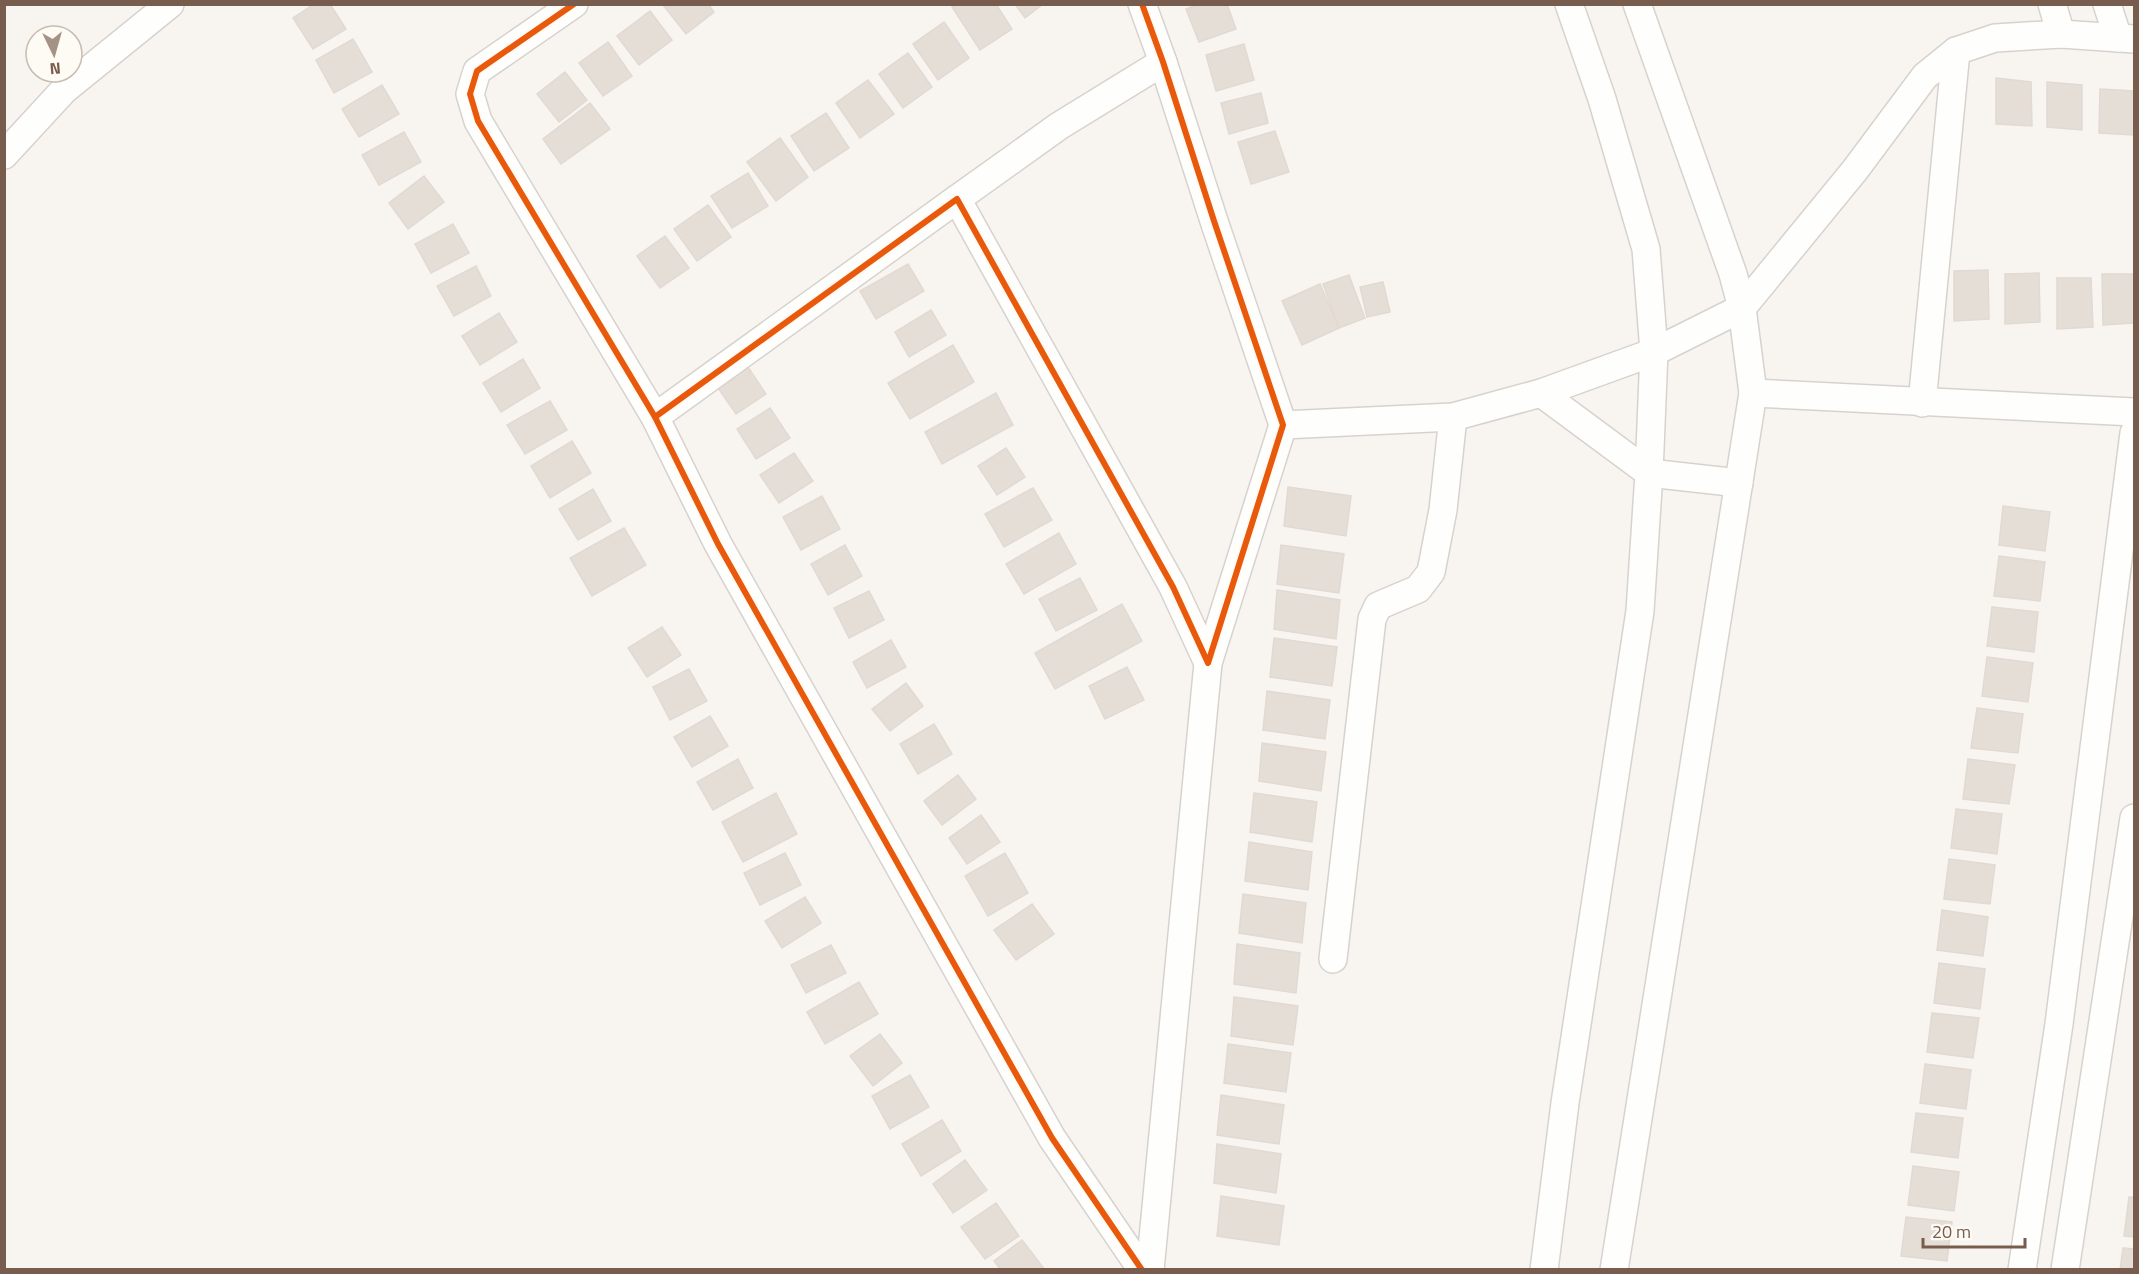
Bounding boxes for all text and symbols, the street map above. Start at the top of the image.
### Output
north arrow [24,24,84,84]
text: N [49,57,62,81]
scale bar [1923,1211,2025,1249]
text: 20 m [1932,1218,1971,1245]

